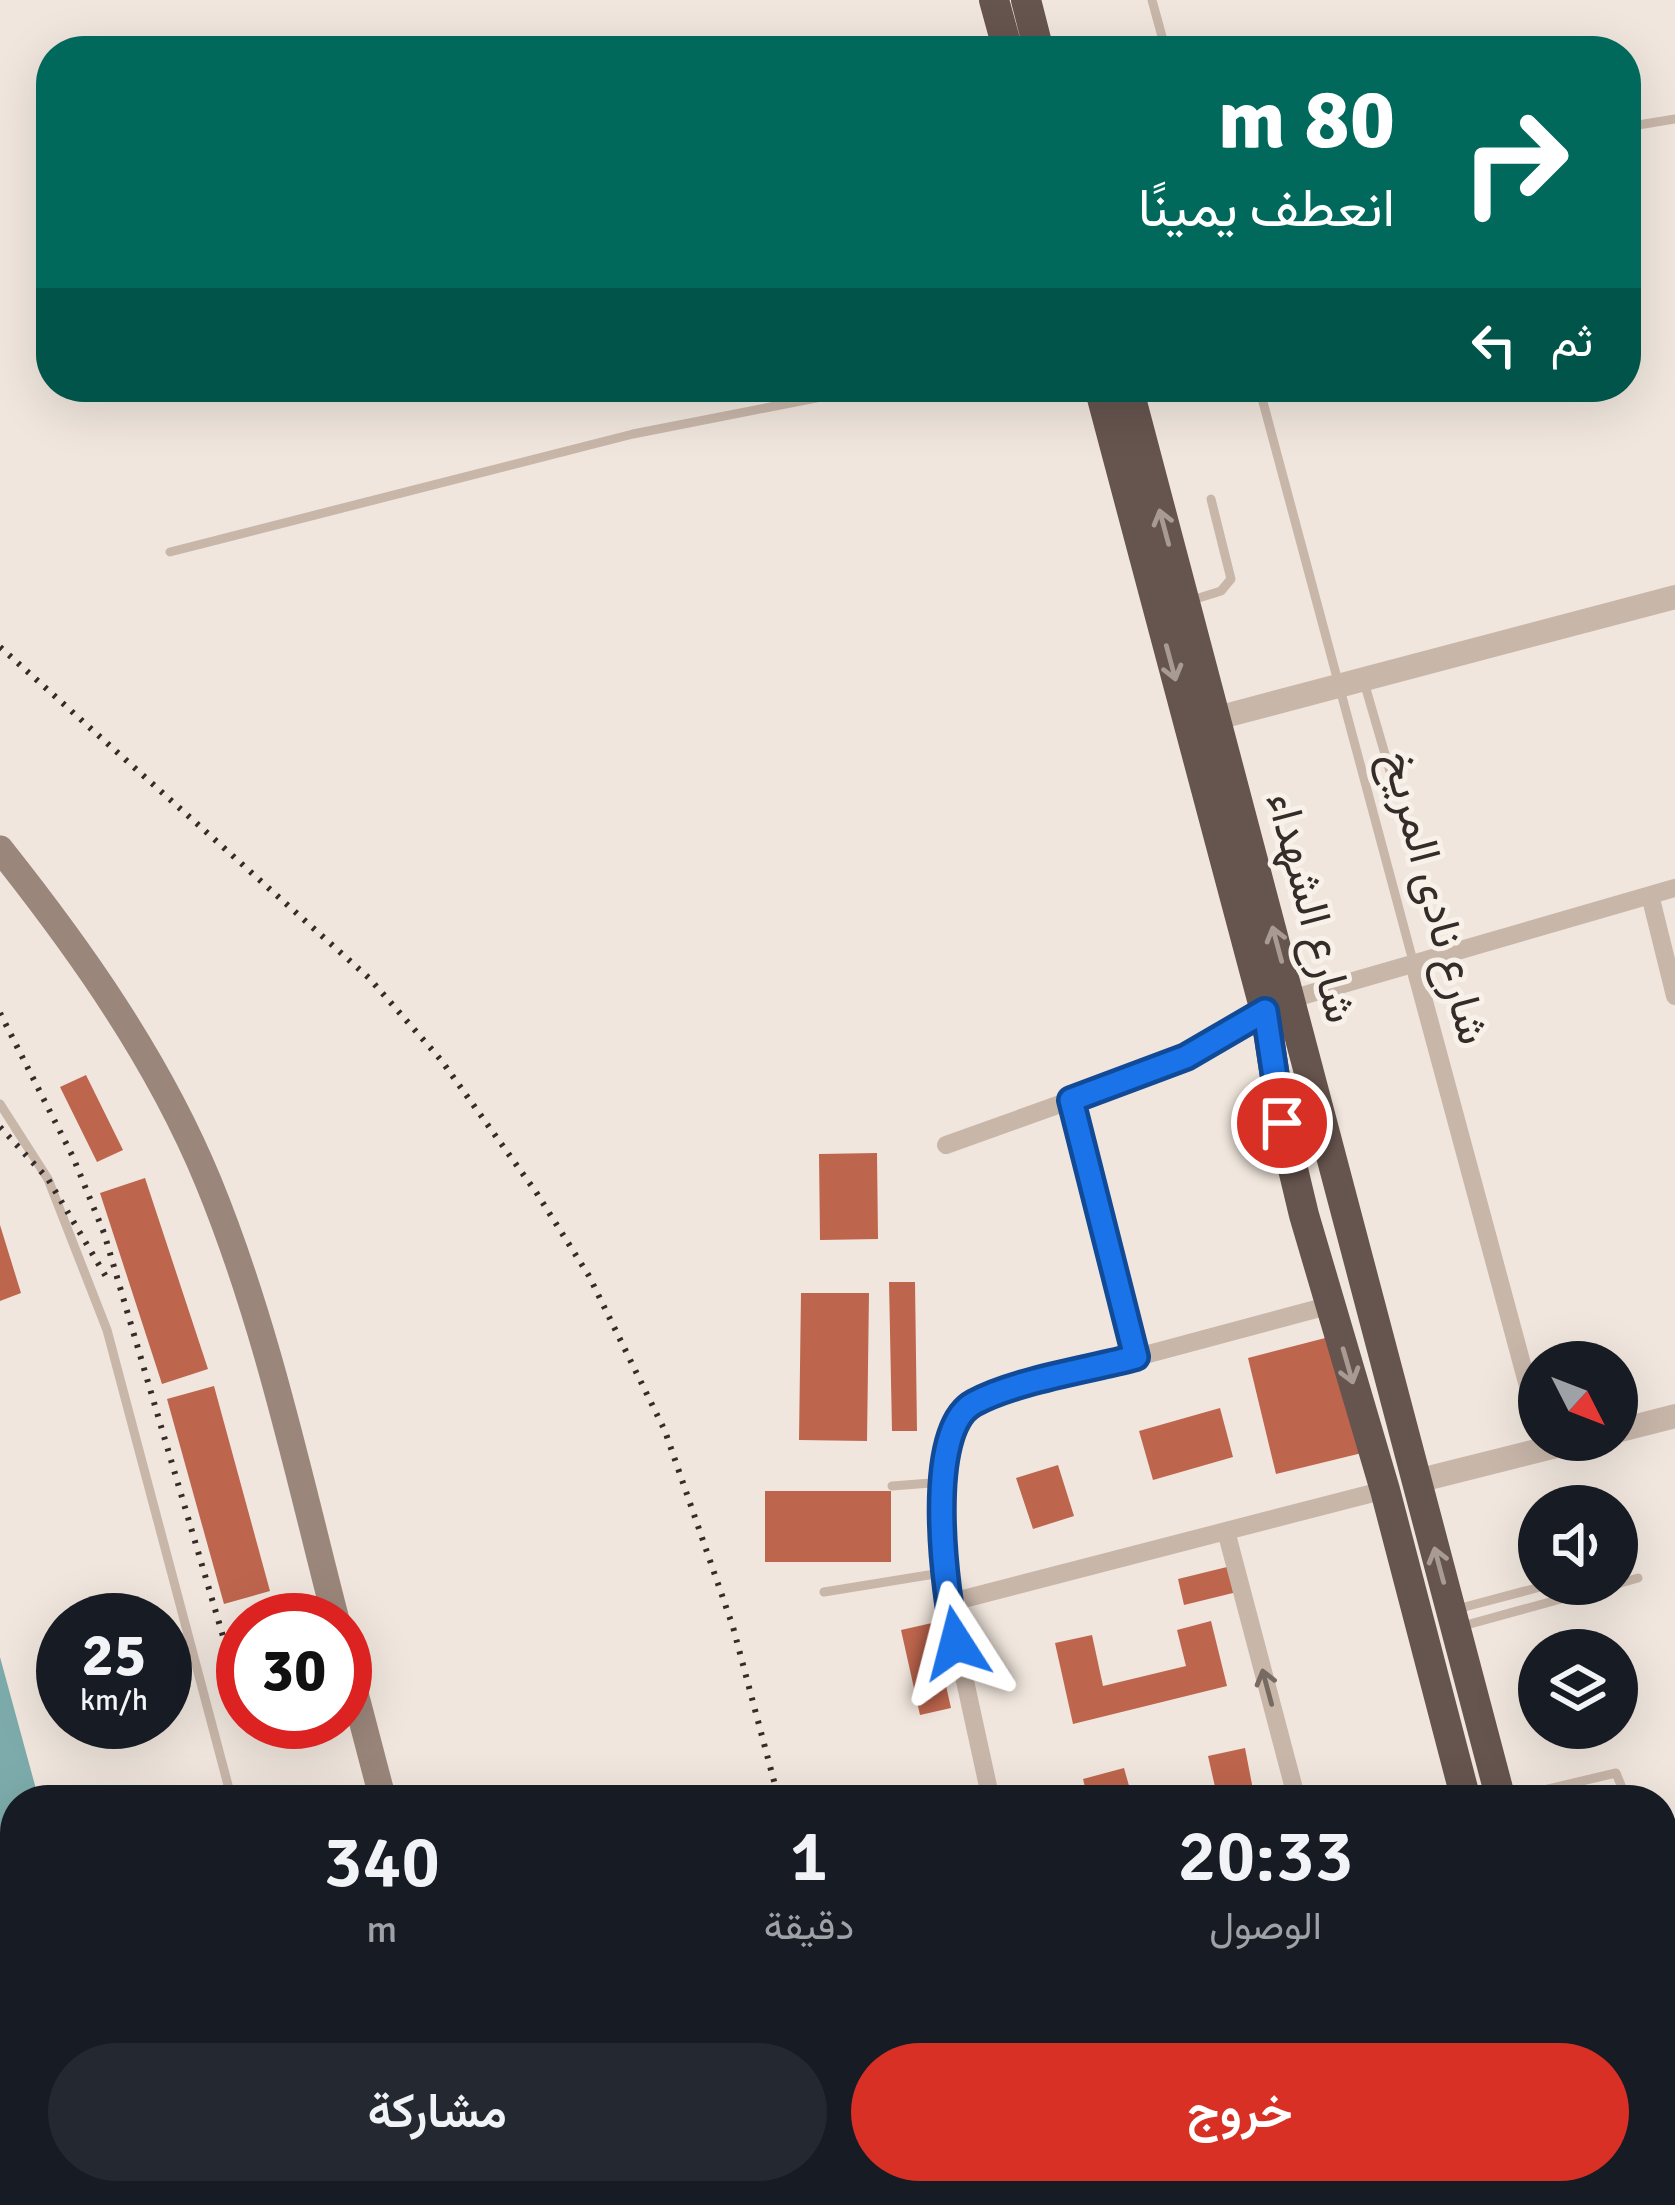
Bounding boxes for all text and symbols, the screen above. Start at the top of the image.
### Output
text: 80 m [1218,68,1395,172]
icon: right [1437,84,1593,240]
text: انعطف يمينًا [1138,175,1395,242]
icon: left [1461,312,1527,378]
text: ثم [1551,314,1593,369]
one-way arrow [1152,509,1174,547]
one-way arrow [1162,643,1184,681]
street label: شارع نادى المريخ [1368,744,1501,1051]
street label: شارع الشهداء [1252,786,1369,1029]
one-way arrow [1264,926,1286,964]
pin [1231,1072,1333,1174]
icon: arrive [1249,1090,1315,1156]
north arrow [1518,1341,1638,1461]
map controls [1518,1341,1638,1749]
one-way arrow [1338,1346,1360,1384]
button: sound [1518,1485,1638,1605]
one-way arrow [1427,1547,1449,1585]
position arrow [893,1580,1019,1706]
speed limit sign: 30 [216,1593,372,1749]
text: 25 [82,1619,146,1693]
button: layers [1518,1629,1638,1749]
one-way arrow [1255,1669,1277,1707]
text: km/h [80,1682,148,1719]
text: 1 [789,1812,828,1901]
text: 20:33 [1178,1812,1353,1901]
text: 340 [324,1818,440,1907]
text: دقيقة [764,1902,854,1950]
text: الوصول [1209,1902,1322,1950]
text: m [366,1905,397,1953]
button: مشاركة [48,2043,827,2181]
button: خروج [851,2043,1629,2181]

